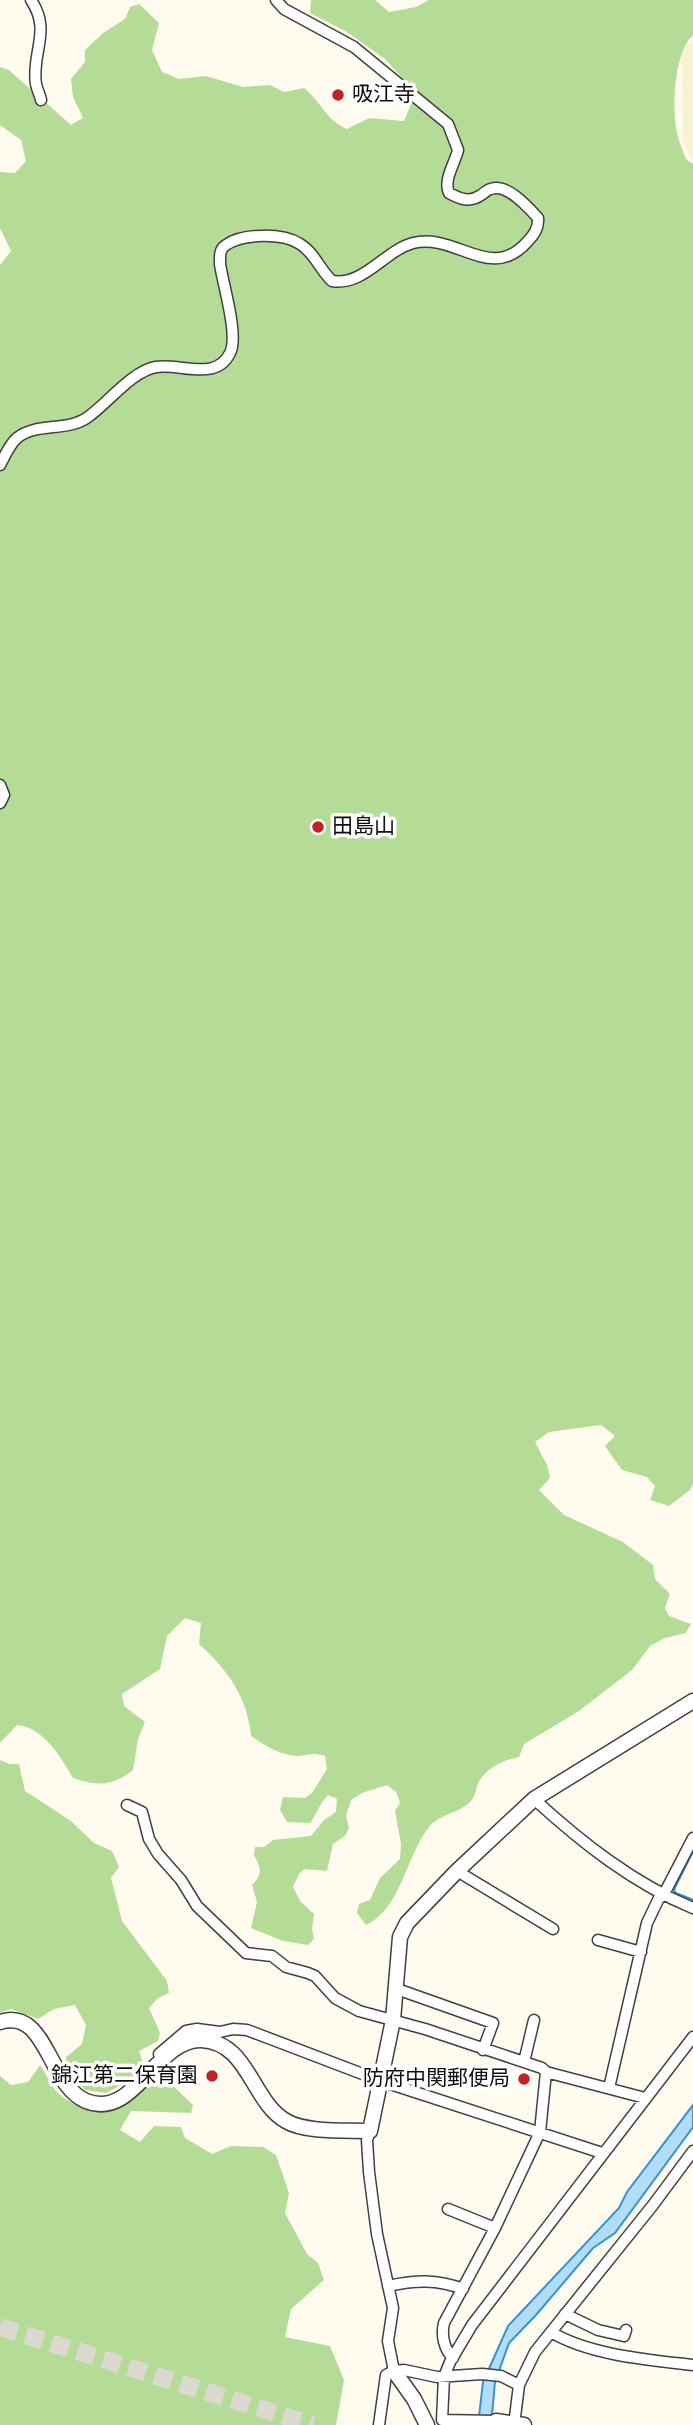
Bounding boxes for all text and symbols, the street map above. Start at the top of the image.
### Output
place label: 吸江寺 [352,79,415,111]
marker: 吸江寺 [330,87,346,103]
place label: 田島山 [332,811,395,843]
marker: 田島山 [310,819,326,835]
place label: 錦江第二保育園 [51,2060,198,2092]
place label: 防府中関郵便局 [363,2063,510,2095]
marker: 錦江第二保育園 [204,2068,220,2084]
marker: 防府中関郵便局 [516,2071,532,2087]

